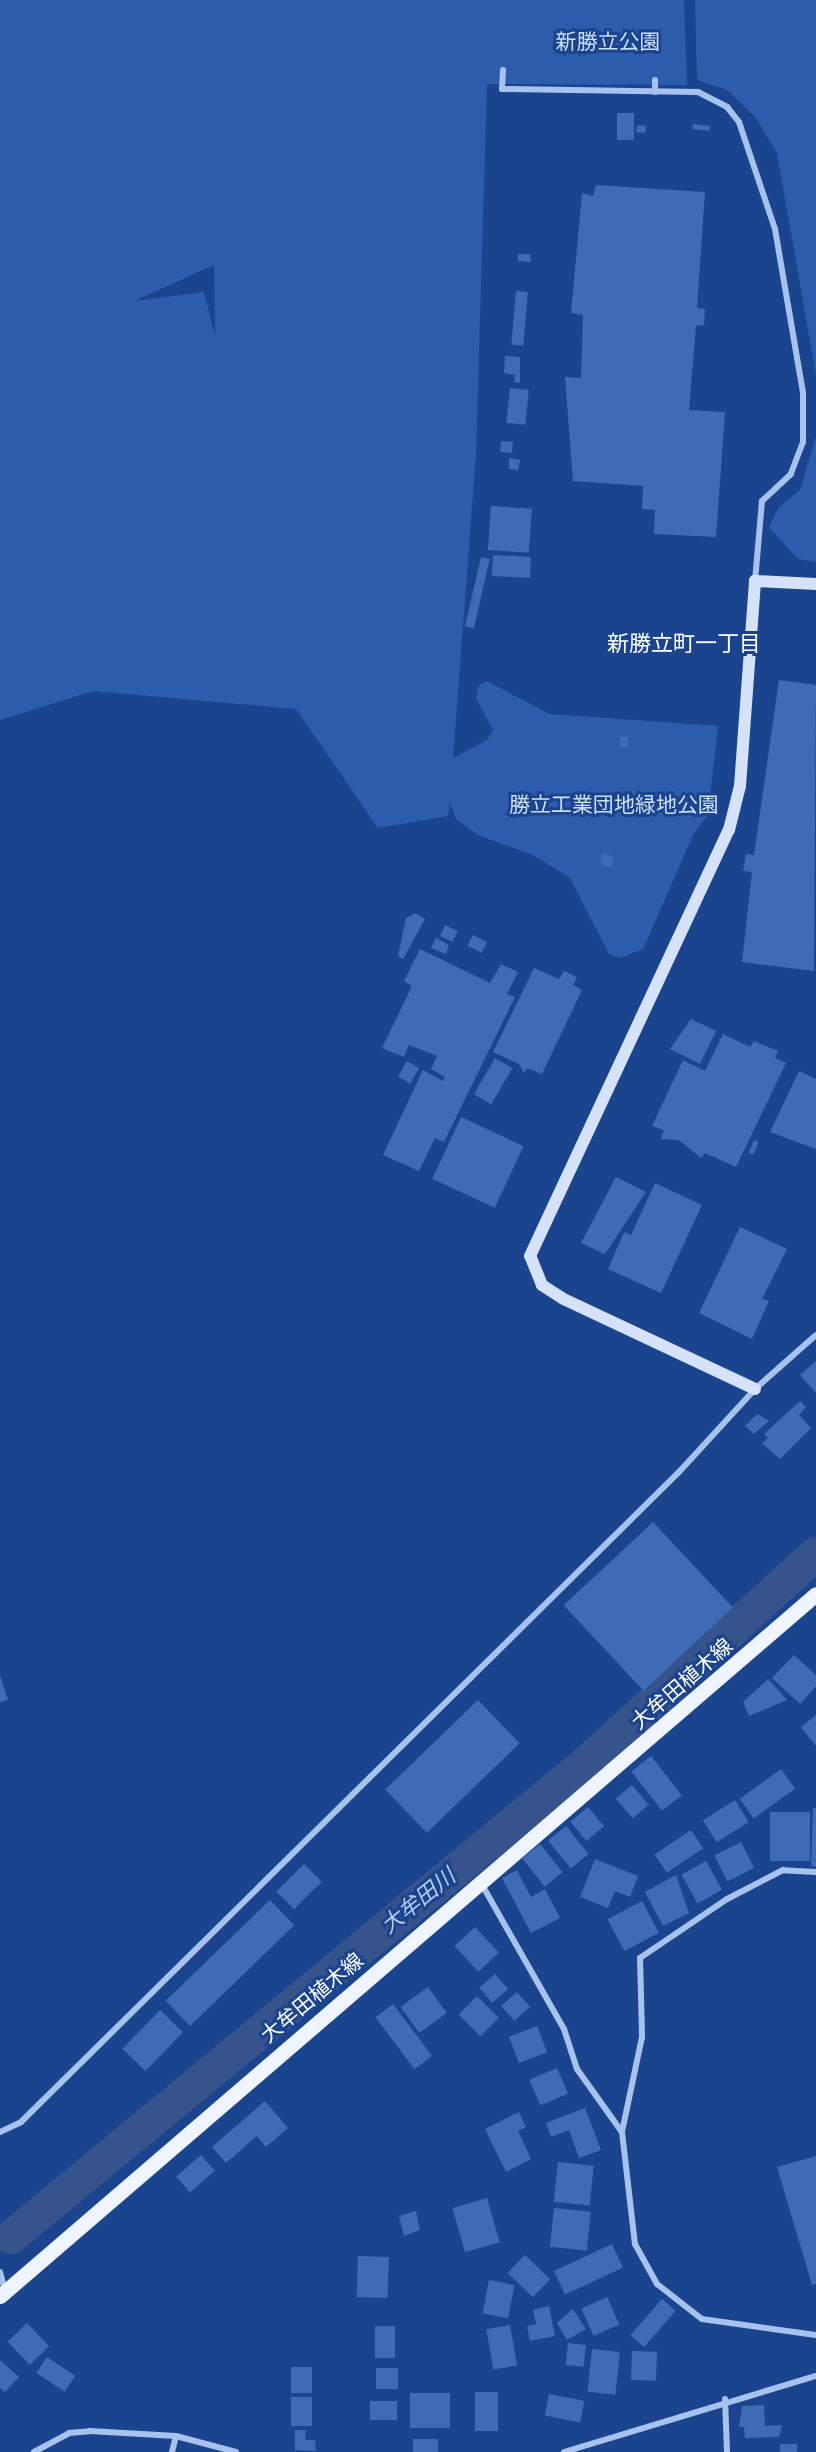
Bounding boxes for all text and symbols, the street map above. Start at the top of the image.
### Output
park label: 新勝立公園 [556,29,660,55]
district label: 新勝立町一丁目 [607,631,761,657]
park label: 勝立工業団地緑地公園 [509,792,719,818]
street label: 大牟田植木線 [626,1633,738,1735]
water label: 大牟田川 [375,1863,461,1939]
street label: 大牟田植木線 [256,1948,368,2048]

